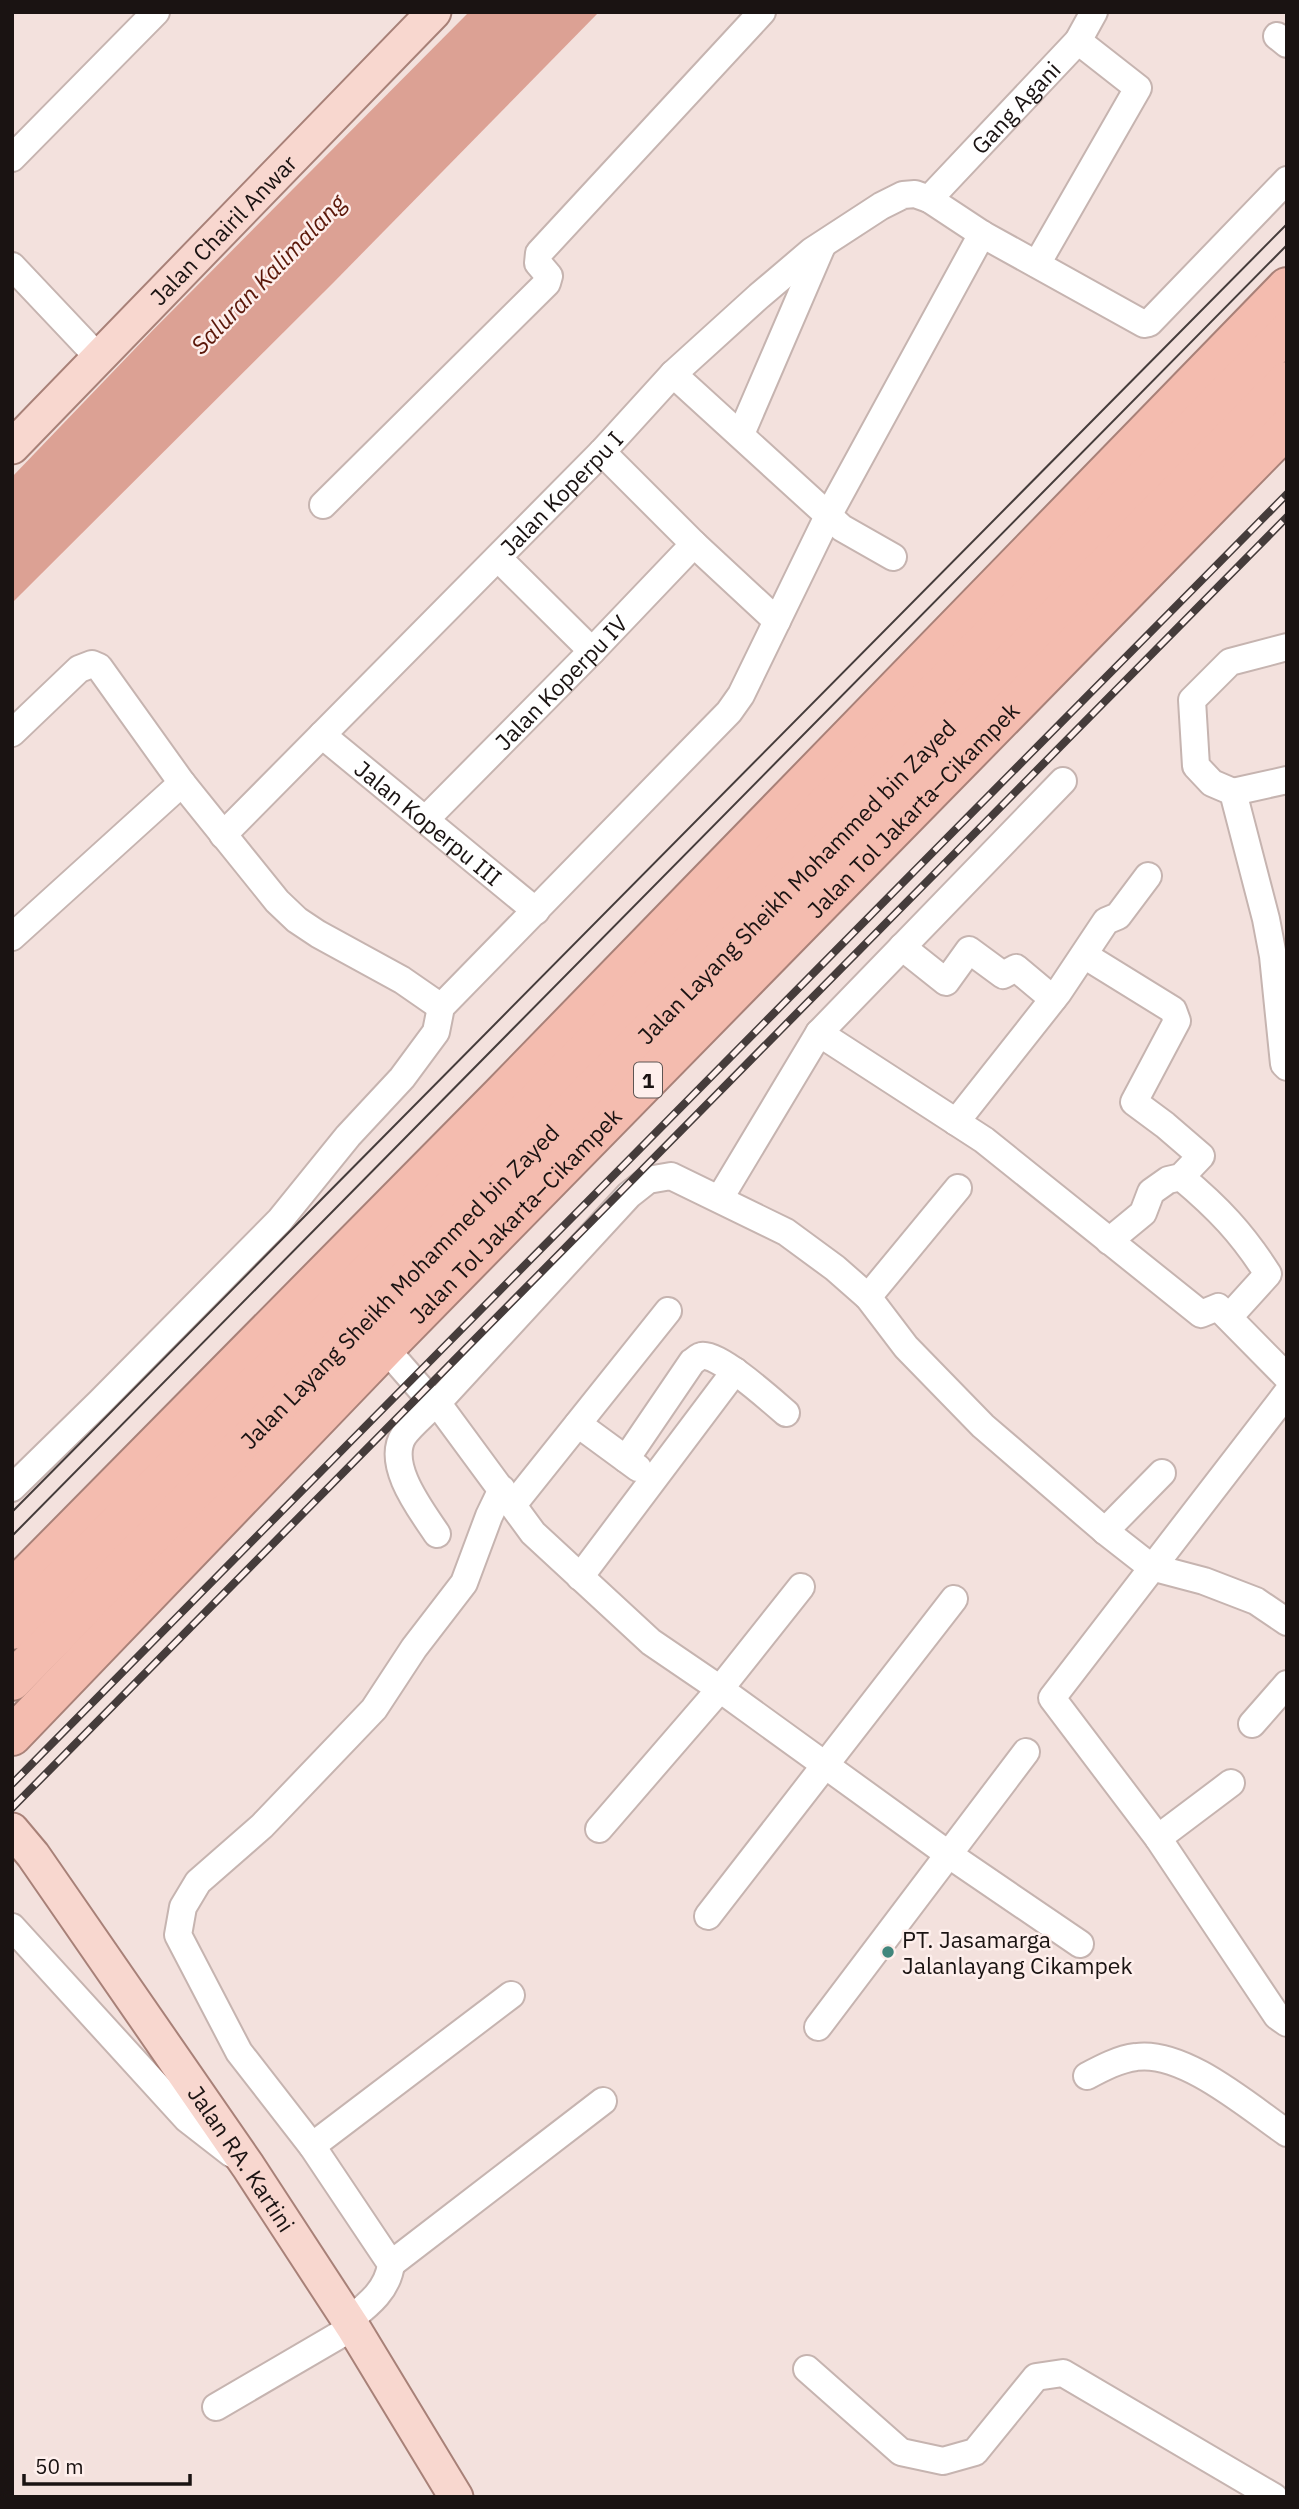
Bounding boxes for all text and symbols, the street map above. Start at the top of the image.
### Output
street label: Gang Agani [964,55,1066,160]
street label: Jalan Chairil Anwar [143,147,303,311]
water label: Saluran Kalimalang [183,186,354,361]
street label: Jalan Koperpu I [493,424,629,562]
street label: Jalan Koperpu IV [488,608,634,756]
street label: Jalan Tol Jakarta–Cikampek [800,695,1025,924]
street label: Jalan Layang Sheikh Mohammed bin Zayed [630,713,962,1050]
street label: Jalan Koperpu III [349,753,508,892]
road number: 1 [634,1062,662,1098]
street label: Jalan Tol Jakarta–Cikampek [403,1101,628,1330]
street label: Jalan Layang Sheikh Mohammed bin Zayed [233,1117,565,1455]
place label: PT. Jasamarga Jalanlayang Cikampek [902,1924,1133,1980]
marker: PT. Jasamarga Jalanlayang Cikampek [880,1944,896,1960]
street label: Jalan RA. Kartini [182,2079,302,2237]
scale bar [24,2442,191,2486]
text: 50 m [35,2452,84,2480]

